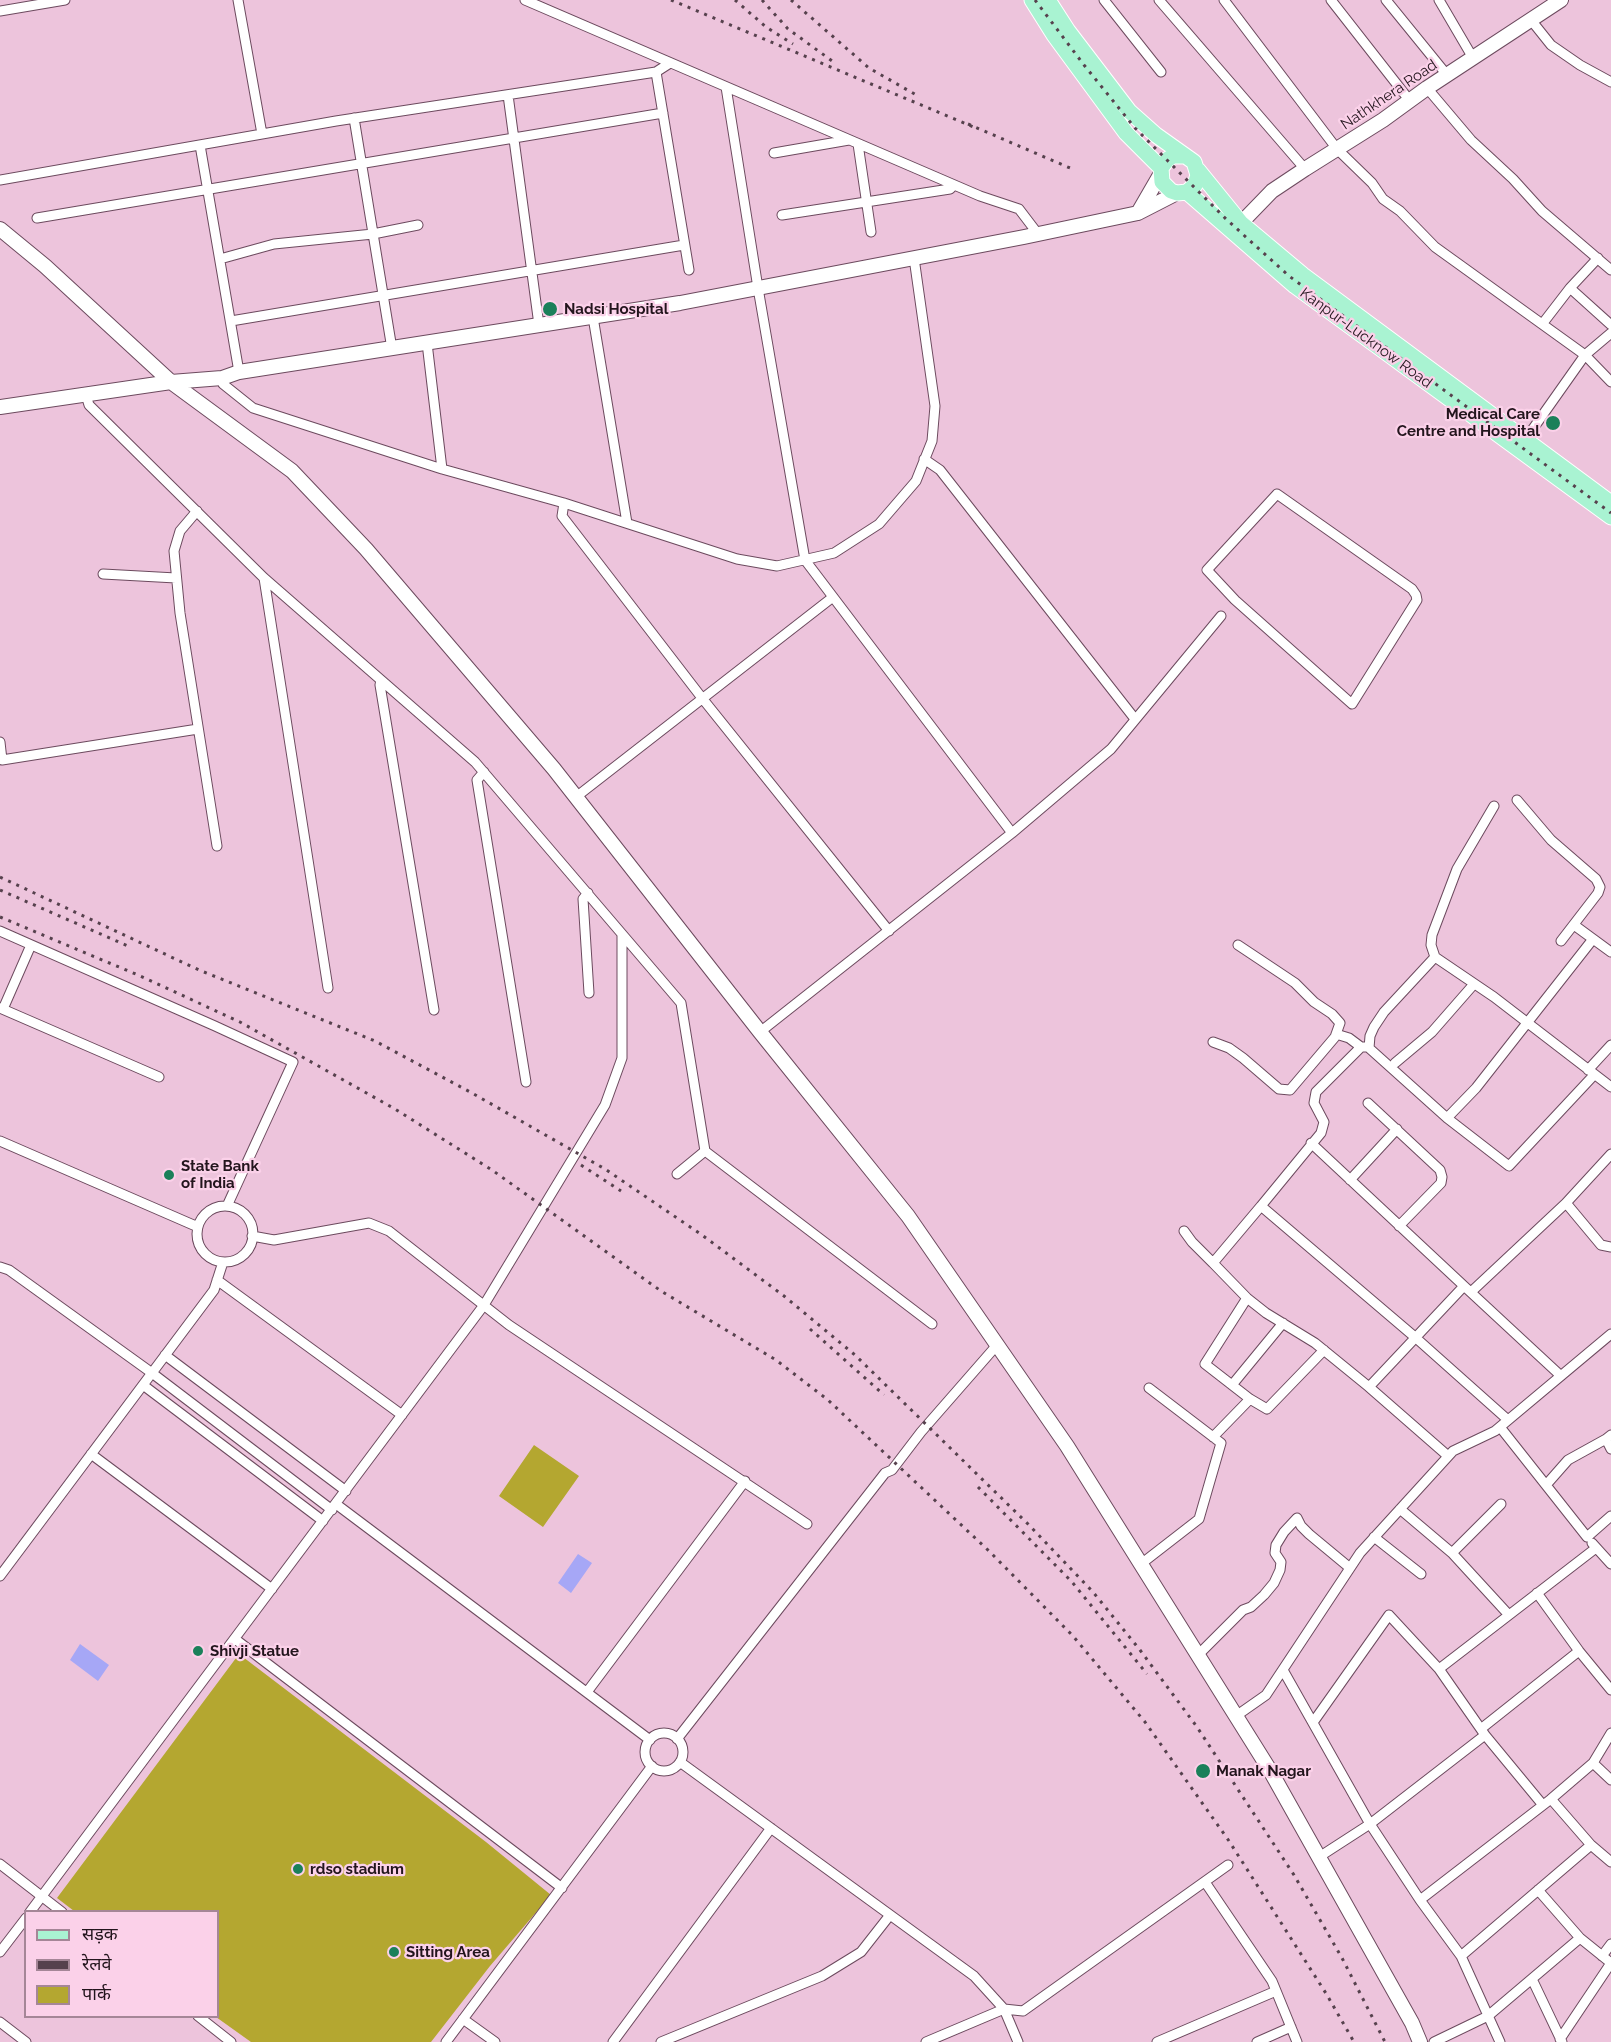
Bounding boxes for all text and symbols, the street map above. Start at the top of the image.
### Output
street label: Nathkhera Road [1337,56,1441,134]
street label: Kanpur-Lucknow Road [1296,284,1436,392]
marker: Nadsi Hospital [541,300,559,318]
place label: Nadsi Hospital [564,300,668,318]
place label: Medical Care Centre and Hospital [1397,405,1540,440]
marker: Medical Care Centre and Hospital [1544,414,1562,432]
place label: State Bank of India [181,1157,259,1192]
marker: State Bank of India [162,1168,176,1182]
place label: Shivji Statue [210,1642,299,1660]
marker: Shivji Statue [191,1644,205,1658]
marker: Manak Nagar [1194,1762,1212,1780]
place label: Manak Nagar [1216,1762,1311,1780]
place label: rdso stadium [310,1860,404,1878]
marker: rdso stadium [291,1862,305,1876]
legend [24,1910,219,2018]
text: सड़क [82,1923,118,1944]
place label: Sitting Area [406,1943,490,1961]
marker: Sitting Area [387,1945,401,1959]
text: रेलवे [82,1953,112,1974]
text: पार्क [82,1983,111,2004]

